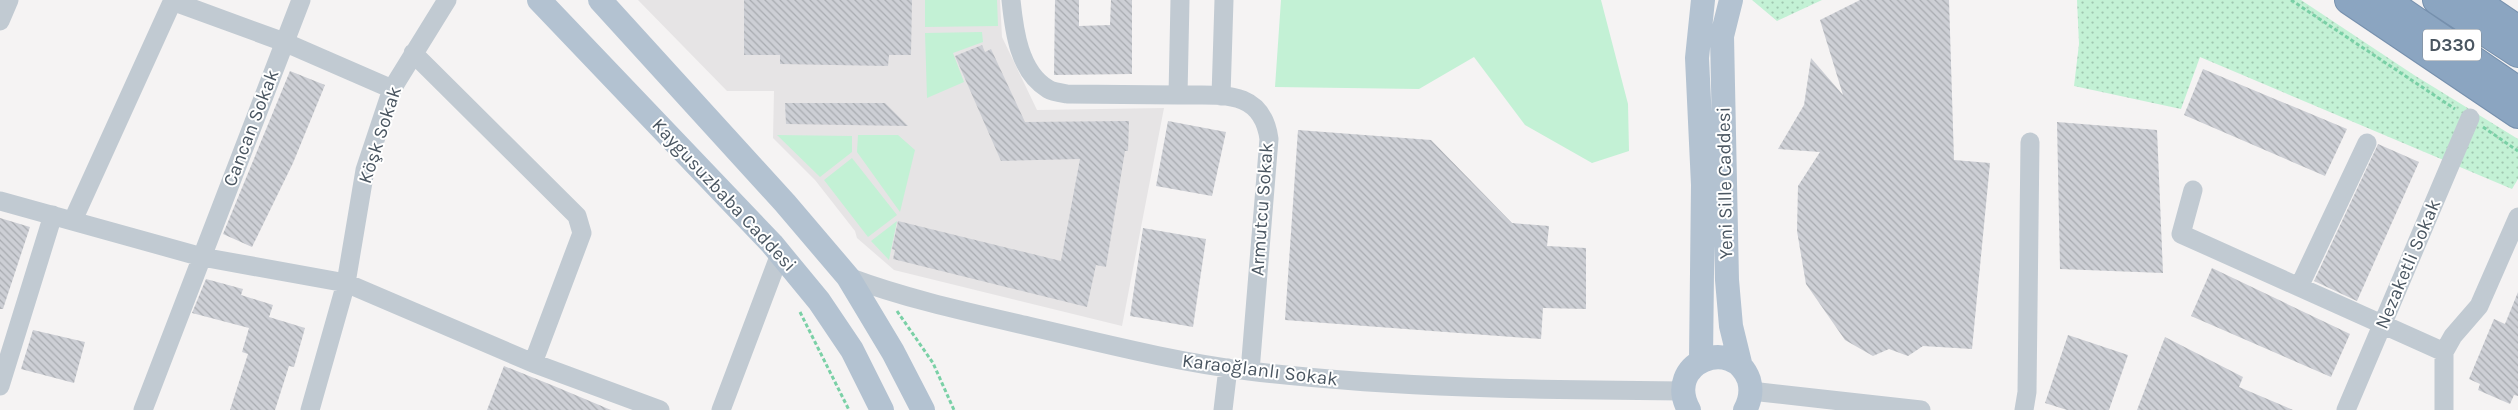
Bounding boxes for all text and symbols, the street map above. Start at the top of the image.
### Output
road number: D330 [2423,30,2481,60]
street label: Cancan Sokak [219,66,284,190]
street label: Köşk Sokak [354,83,406,186]
street label: Yeni Sille Caddesi [1713,106,1737,260]
street label: Kaygusuzbaba Caddesi [647,114,801,276]
street label: Armutcu Sokak [1246,141,1278,276]
street label: Nezaketli Sokak [2371,195,2445,332]
street label: Karaoğlanlı Sokak [1181,350,1340,391]

